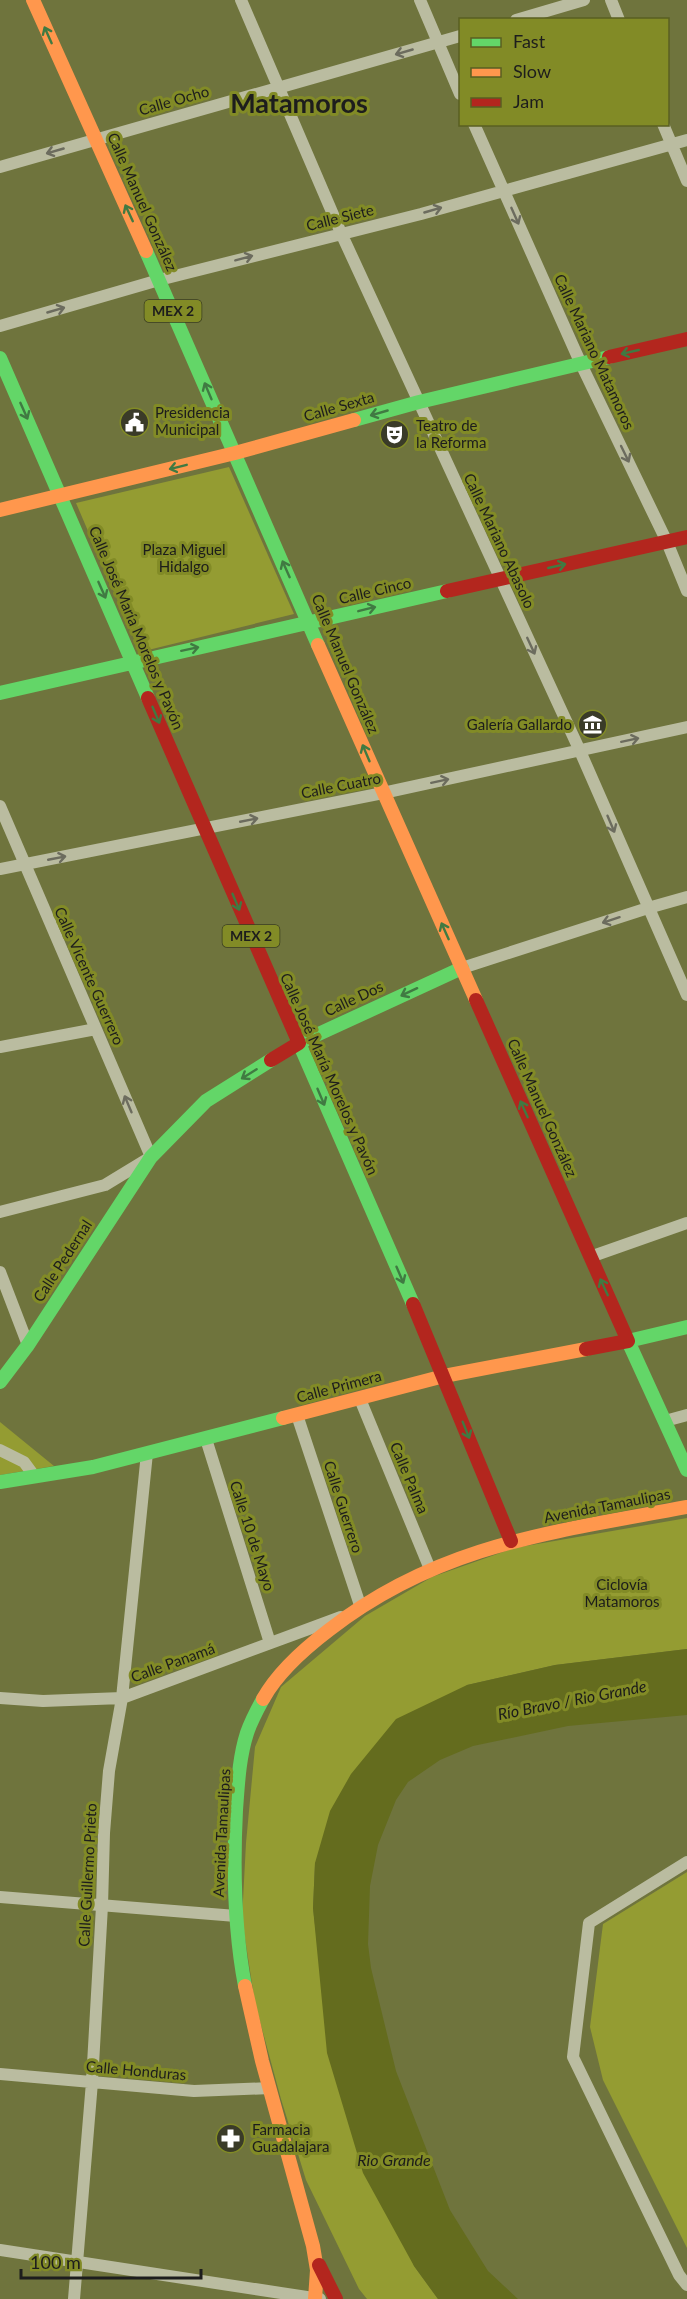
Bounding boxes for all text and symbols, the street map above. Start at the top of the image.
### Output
legend [459,18,669,126]
one-way arrow [42,26,53,44]
text: Fast [513,30,546,52]
one-way arrow [395,46,414,58]
text: Slow [513,60,551,82]
street label: Calle Ocho [137,81,211,119]
district label: Matamoros [230,86,368,119]
text: Jam [513,90,544,112]
street label: Calle Manuel González [104,130,182,274]
one-way arrow [46,146,65,157]
street label: Calle Siete [304,200,376,234]
one-way arrow [122,204,134,222]
one-way arrow [423,204,442,215]
one-way arrow [511,207,522,225]
one-way arrow [234,252,253,263]
street label: Calle Mariano Matamoros [551,271,639,432]
road number: MEX 2 [144,300,201,322]
one-way arrow [46,304,65,315]
one-way arrow [621,347,640,359]
one-way arrow [201,382,212,400]
street label: Calle Sexta [301,387,376,425]
one-way arrow [19,402,30,420]
place label: Presidencia Municipal [155,403,230,438]
public building icon: Presidencia Municipal [118,406,150,438]
one-way arrow [370,408,389,419]
place label: Teatro de la Reforma [416,416,486,451]
theatre icon: Teatro de la Reforma [379,419,411,451]
one-way arrow [619,445,631,463]
one-way arrow [169,462,188,474]
street label: Calle Mariano Abasolo [461,470,539,611]
street label: Calle José María Morelos y Pavón [86,523,188,732]
park label: Plaza Miguel Hidalgo [142,540,226,575]
one-way arrow [547,560,566,572]
one-way arrow [280,561,291,579]
street label: Calle Cinco [337,573,413,607]
one-way arrow [97,580,108,598]
street label: Calle Manuel González [308,591,384,736]
one-way arrow [357,602,376,614]
one-way arrow [526,637,538,655]
one-way arrow [180,642,199,654]
one-way arrow [151,705,162,724]
museum icon: Galería Gallardo [577,709,609,741]
place label: Galería Gallardo [467,715,572,733]
one-way arrow [620,734,640,745]
one-way arrow [360,744,371,763]
street label: Calle Cuatro [299,768,382,802]
one-way arrow [429,775,449,786]
one-way arrow [238,814,258,825]
one-way arrow [606,814,617,833]
one-way arrow [47,852,67,863]
one-way arrow [231,892,242,911]
street label: Calle Vicente Guerrero [51,904,128,1047]
one-way arrow [602,915,621,926]
one-way arrow [439,923,450,941]
road number: MEX 2 [222,925,280,947]
street label: Calle José María Morelos y Pavón [277,970,383,1177]
street label: Calle Dos [321,977,386,1019]
one-way arrow [400,987,418,999]
street label: Calle Manuel González [504,1036,582,1180]
one-way arrow [241,1069,258,1081]
one-way arrow [316,1087,327,1105]
one-way arrow [122,1095,133,1113]
one-way arrow [518,1101,530,1119]
street label: Calle Pedernal [29,1216,95,1305]
one-way arrow [395,1265,406,1283]
one-way arrow [597,1279,609,1297]
street label: Calle Primera [294,1366,383,1406]
one-way arrow [461,1421,472,1439]
street label: Calle Palma [387,1439,433,1516]
street label: Calle Guerrero [321,1458,367,1555]
street label: Calle 10 de Mayo [227,1478,279,1593]
street label: Avenida Tamaulipas [542,1484,672,1526]
park label: Ciclovía Matamoros [585,1575,659,1610]
street label: Calle Panamá [128,1639,217,1686]
water label: Río Bravo / Rio Grande [496,1676,648,1723]
street label: Avenida Tamaulipas [209,1768,233,1898]
street label: Calle Guillermo Prieto [74,1803,100,1947]
street label: Calle Honduras [85,2057,187,2083]
place label: Farmacia Guadalajara [252,2120,329,2155]
pharmacy icon: Farmacia Guadalajara [215,2123,247,2155]
water label: Rio Grande [357,2150,431,2169]
scale bar [21,2242,201,2280]
text: 100 m [30,2251,81,2273]

